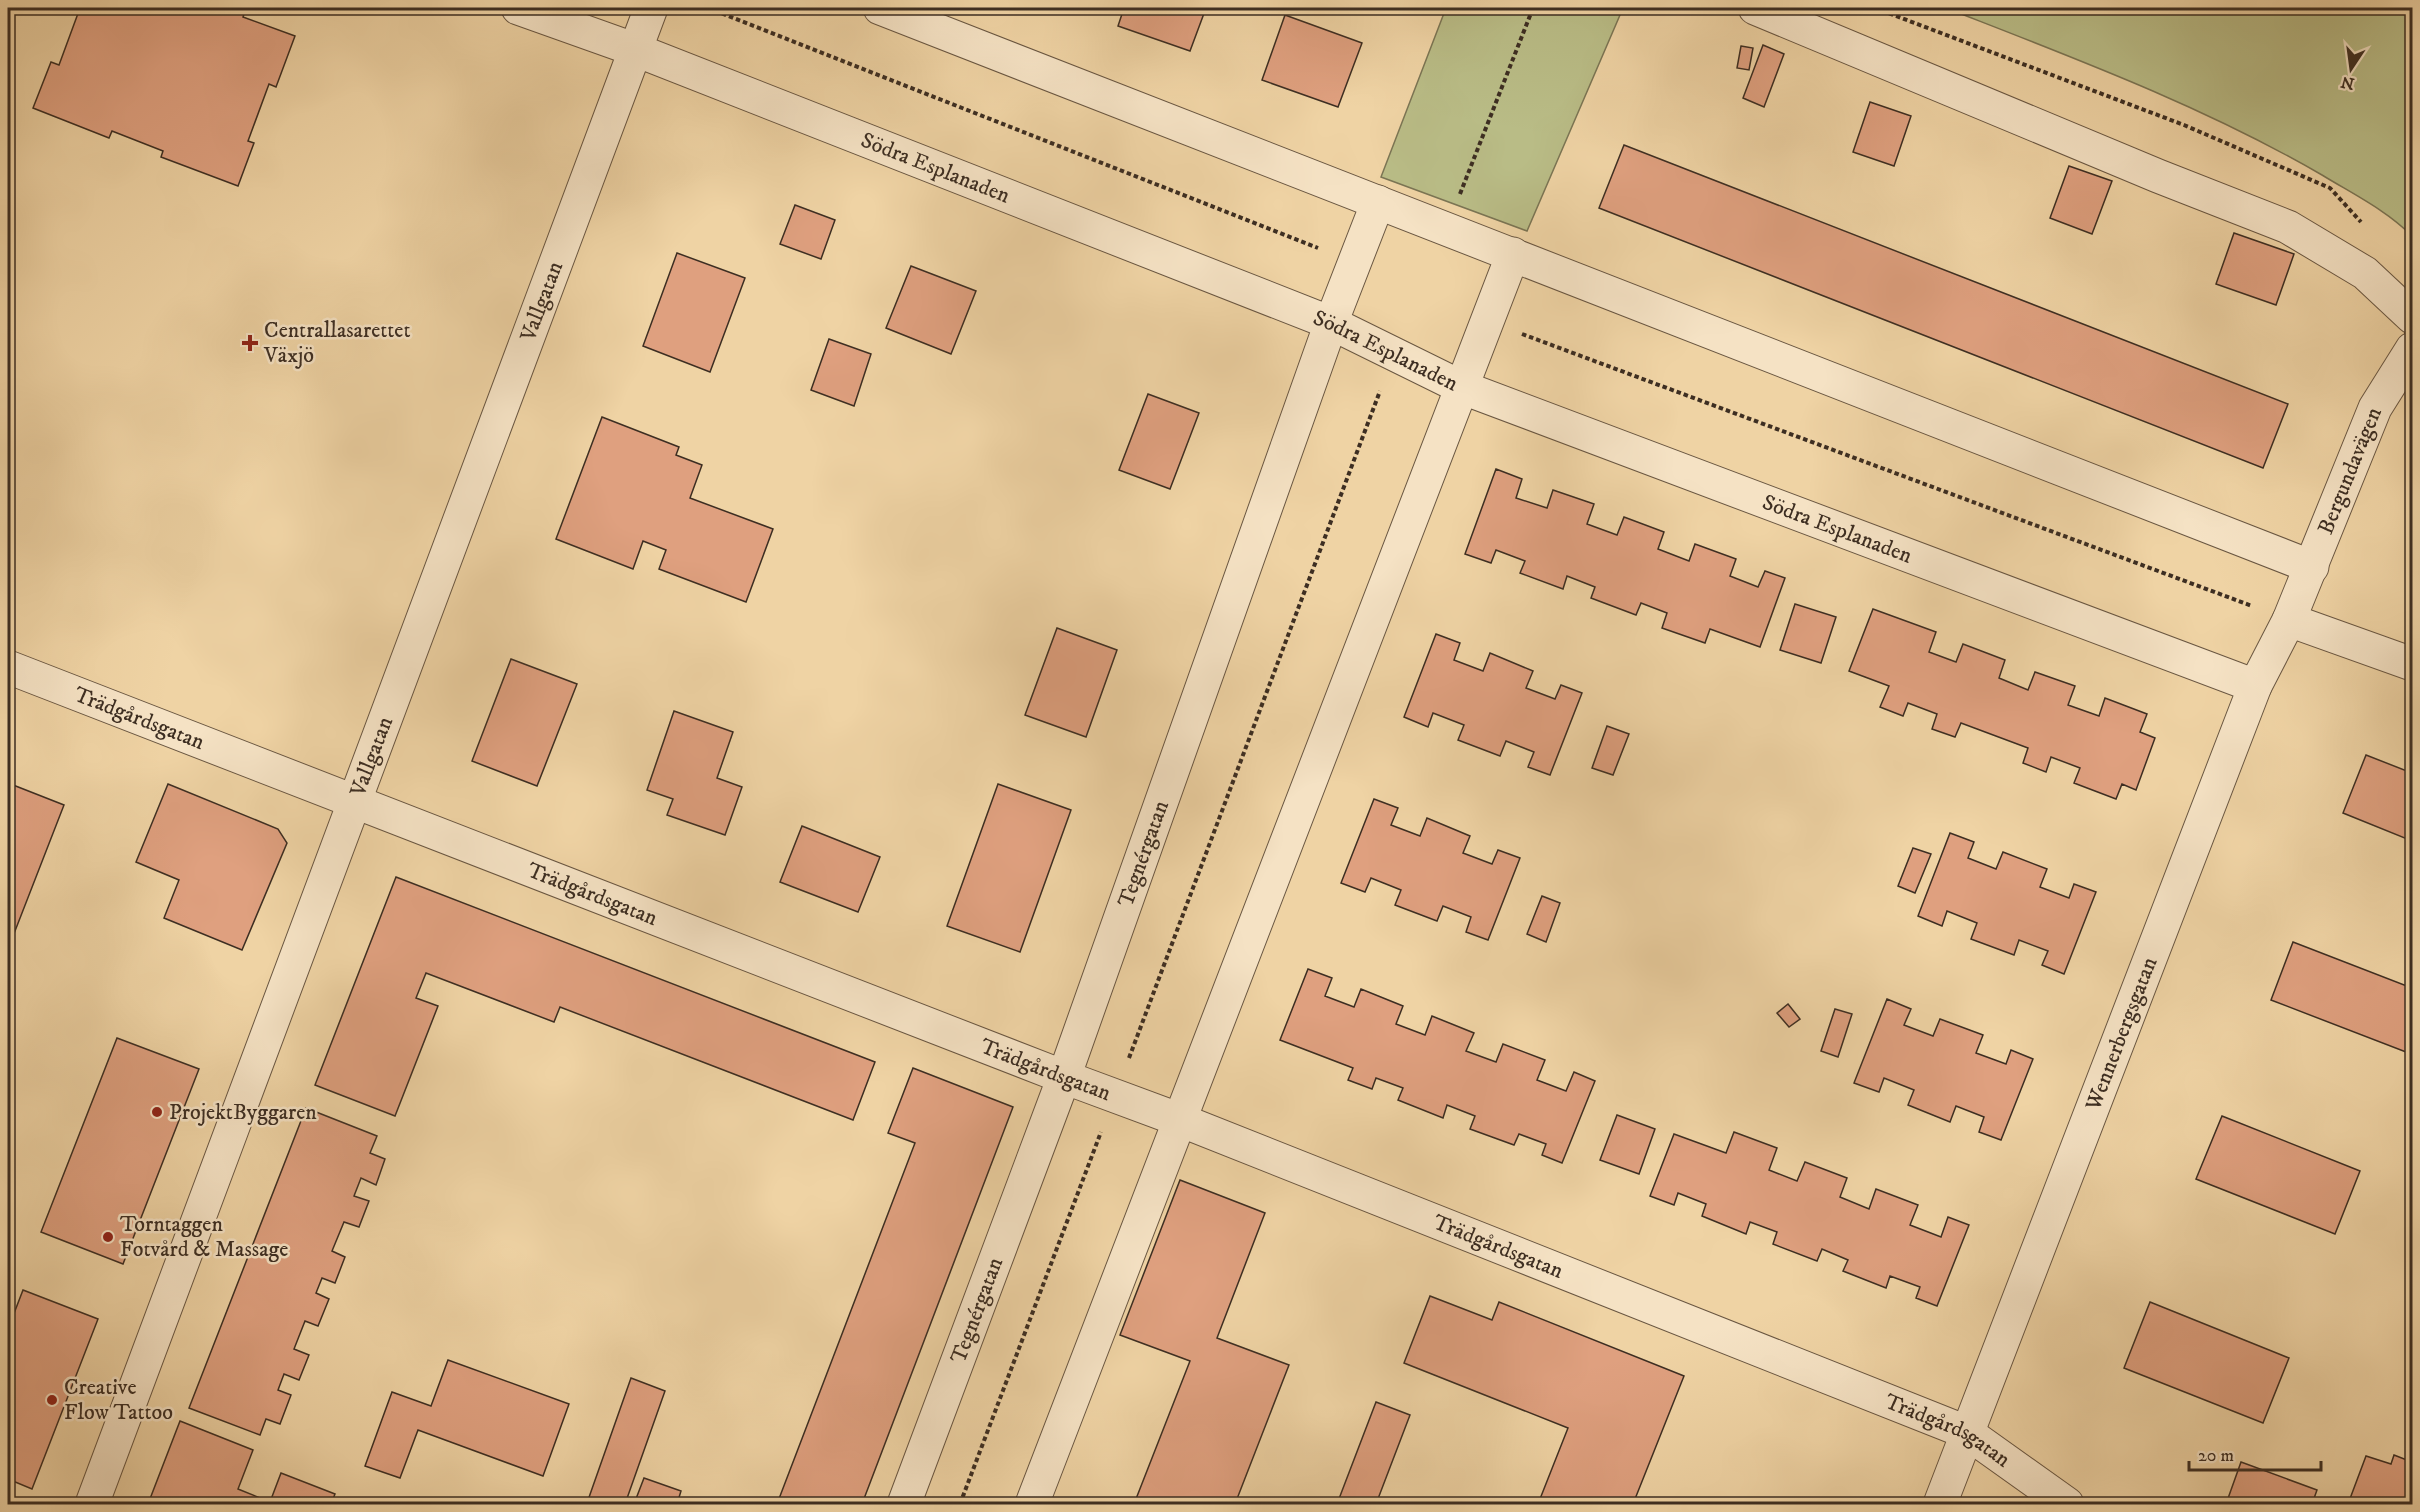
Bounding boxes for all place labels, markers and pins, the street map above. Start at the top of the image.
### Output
place label: Centrallasarettet Växjö [263,317,411,369]
marker: Centrallasarettet Växjö [241,334,259,352]
place label: ProjektByggaren [169,1099,317,1126]
marker: ProjektByggaren [150,1105,164,1119]
place label: Torntaggen Fotvård & Massage [120,1211,288,1263]
marker: Torntaggen Fotvård & Massage [101,1230,115,1244]
place label: Creative Flow Tattoo [64,1374,173,1426]
marker: Creative Flow Tattoo [45,1393,59,1407]

